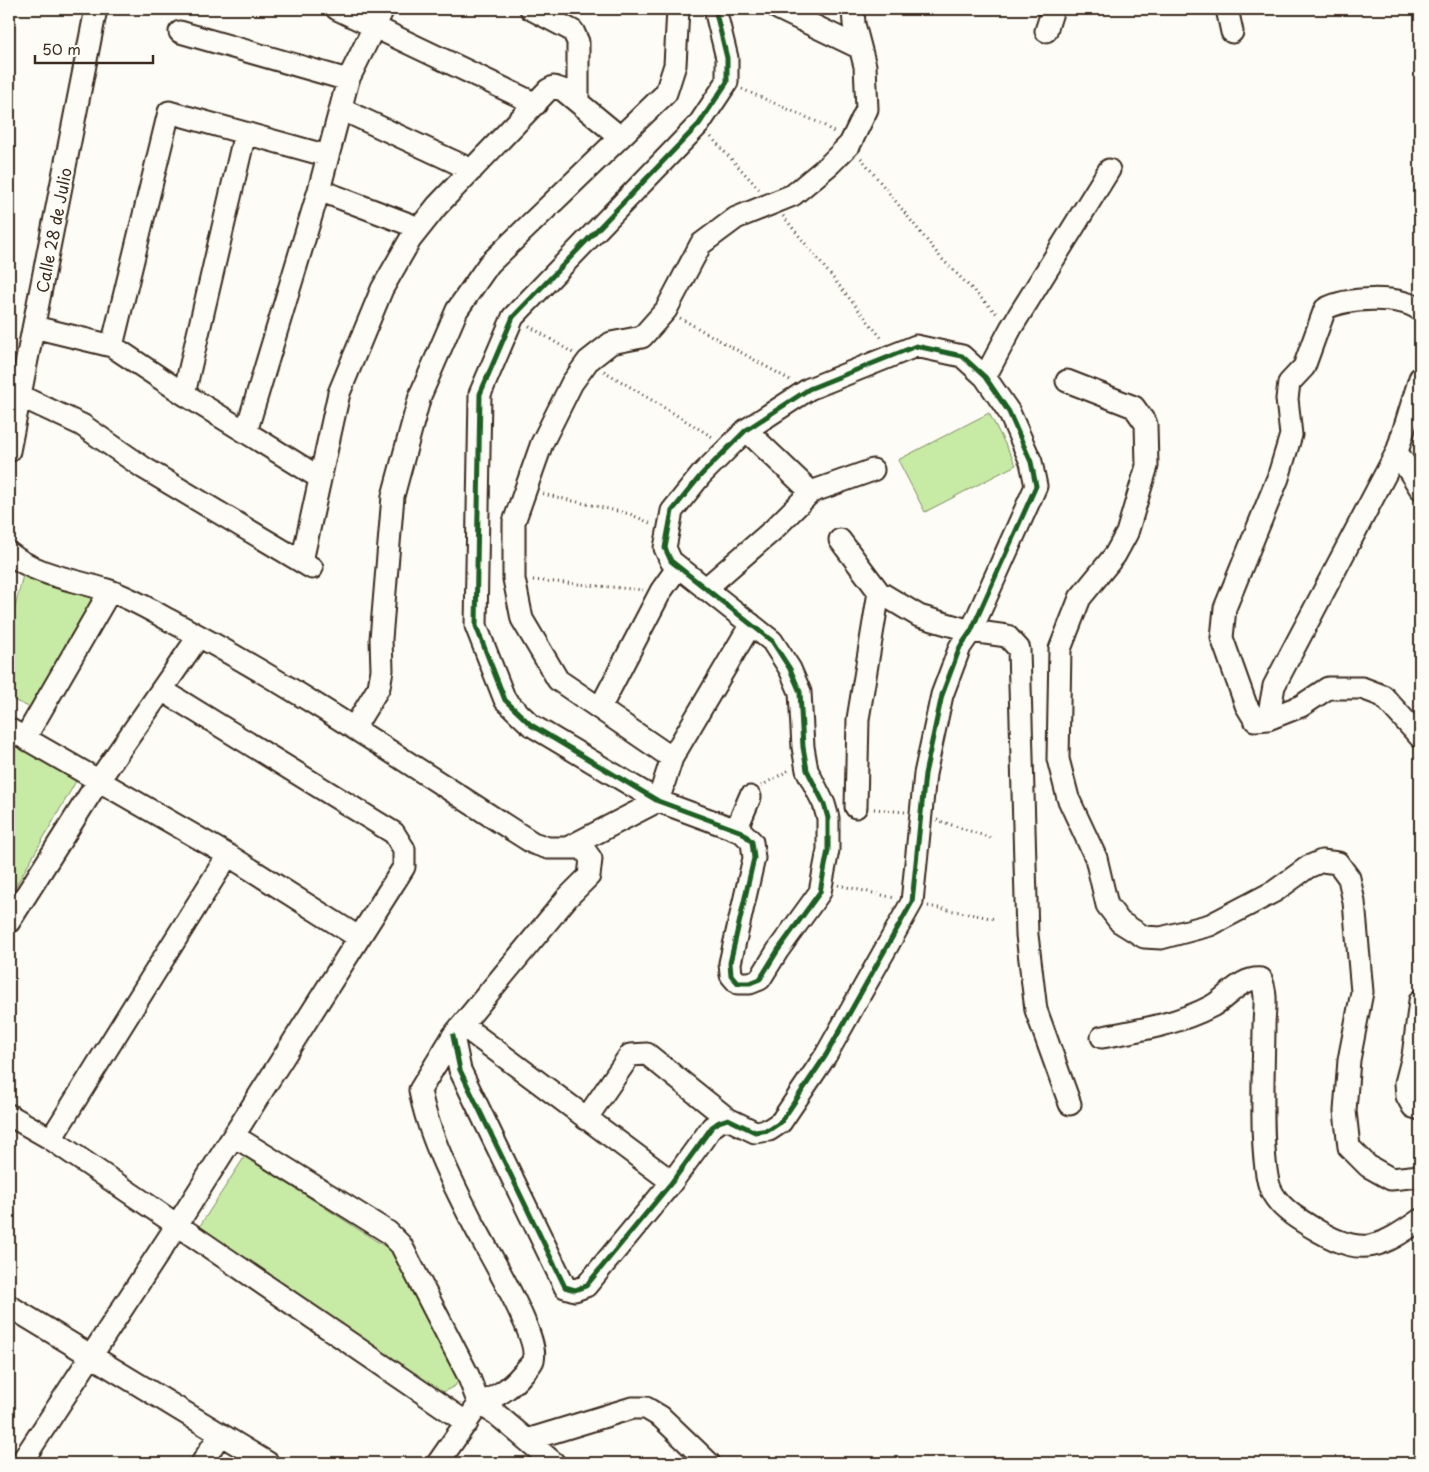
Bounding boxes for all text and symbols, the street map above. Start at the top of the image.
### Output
scale bar [35,32,152,64]
text: 50 m [42,37,81,60]
street label: Calle 28 de Julio [29,165,77,295]

